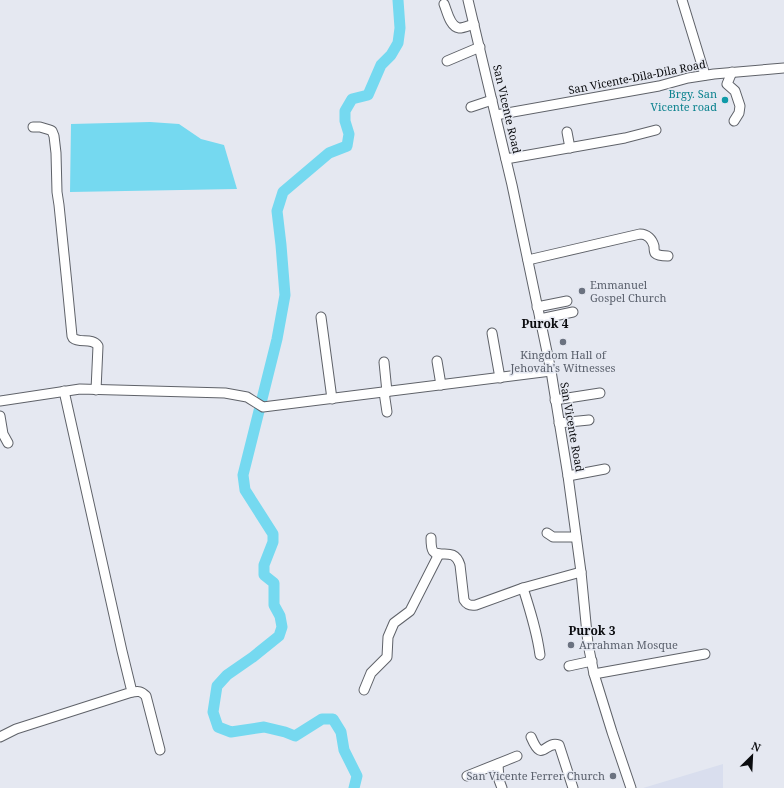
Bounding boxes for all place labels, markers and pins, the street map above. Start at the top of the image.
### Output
place label: Brgy. San Vicente road [651,86,717,114]
marker: Brgy. San Vicente road [720,95,730,105]
place label: Emmanuel Gospel Church [590,277,666,305]
marker: Emmanuel Gospel Church [577,286,587,296]
marker: Kingdom Hall of Jehovah's Witnesses [558,337,568,347]
place label: Kingdom Hall of Jehovah's Witnesses [509,347,616,375]
place label: Arrahman Mosque [579,637,678,652]
marker: Arrahman Mosque [566,640,576,650]
place label: San Vicente Ferrer Church [466,768,605,783]
marker: San Vicente Ferrer Church [608,771,618,781]

